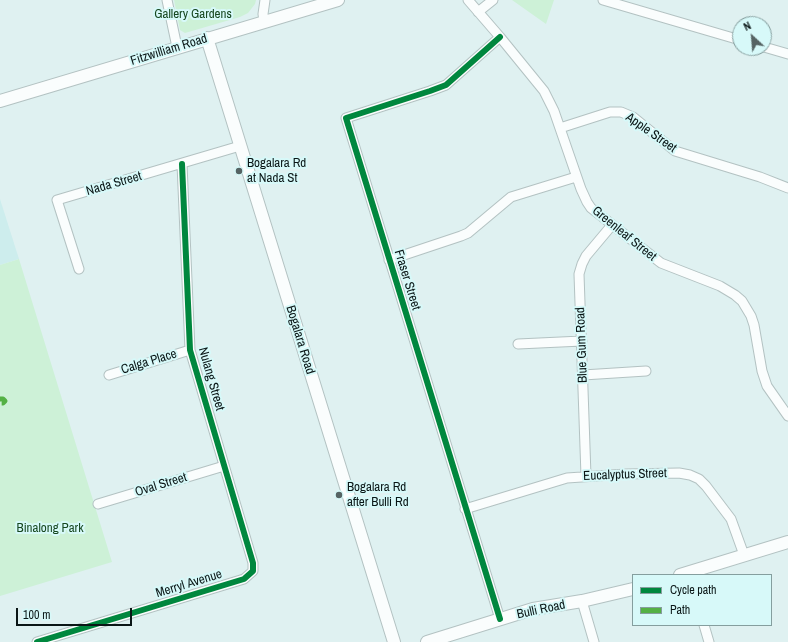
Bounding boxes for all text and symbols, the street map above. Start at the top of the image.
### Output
park label: Gallery Gardens [154,7,232,23]
north arrow [732,16,772,56]
text: N [741,18,753,34]
street label: Fitzwilliam Road [129,31,209,69]
street label: Apple Street [622,110,680,156]
place label: Bogalara Rd at Nada St [247,156,306,187]
marker: Bogalara Rd at Nada St [234,166,244,176]
street label: Nada Street [85,169,143,199]
street label: Greenleaf Street [589,203,659,265]
street label: Fraser Street [390,248,424,312]
street label: Bogalara Road [282,304,318,376]
street label: Blue Gum Road [573,307,591,383]
street label: Calga Place [119,346,179,378]
street label: Nulang Street [195,346,227,412]
street label: Eucalyptus Street [583,466,667,484]
street label: Oval Street [133,470,189,500]
place label: Bogalara Rd after Bulli Rd [347,480,409,511]
marker: Bogalara Rd after Bulli Rd [334,490,344,500]
park label: Binalong Park [17,521,83,537]
street label: Merryl Avenue [154,567,224,601]
legend [632,574,772,626]
text: Cycle path [670,582,717,598]
street label: Bulli Road [515,597,567,623]
scale bar [18,600,134,626]
text: Path [670,602,690,618]
text: 100 m [23,607,50,623]

